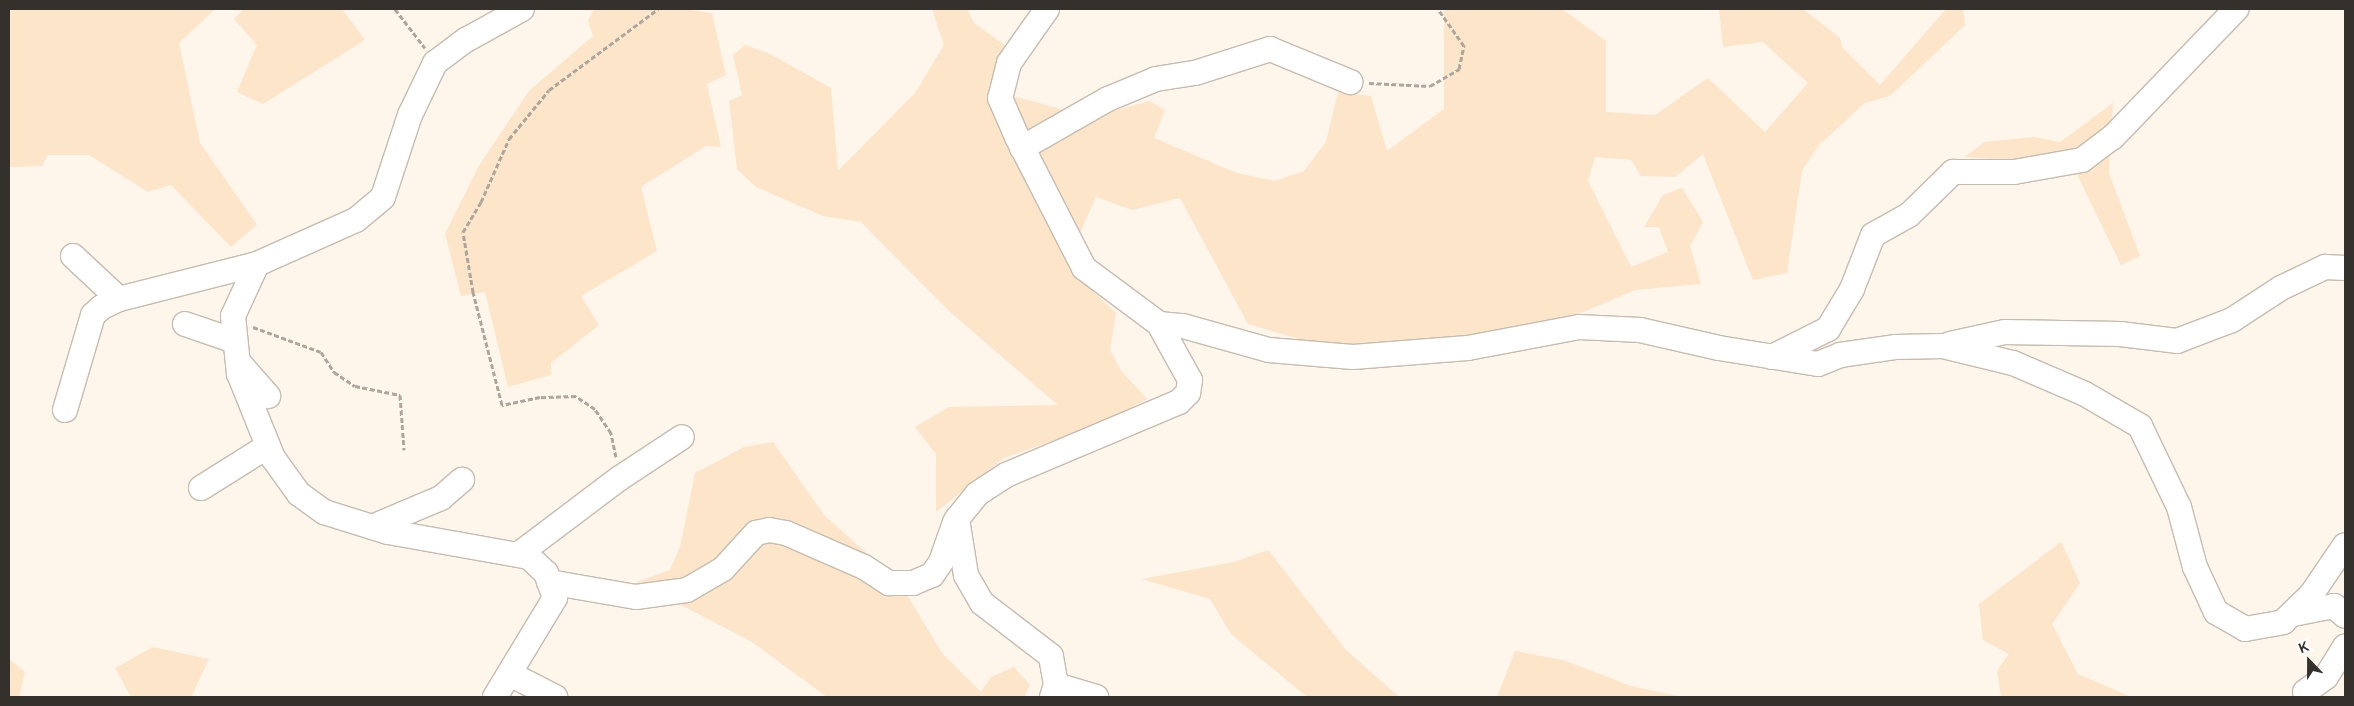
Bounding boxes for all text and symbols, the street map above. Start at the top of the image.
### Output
north arrow [2284,636,2334,686]
text: K [2296,638,2311,656]

